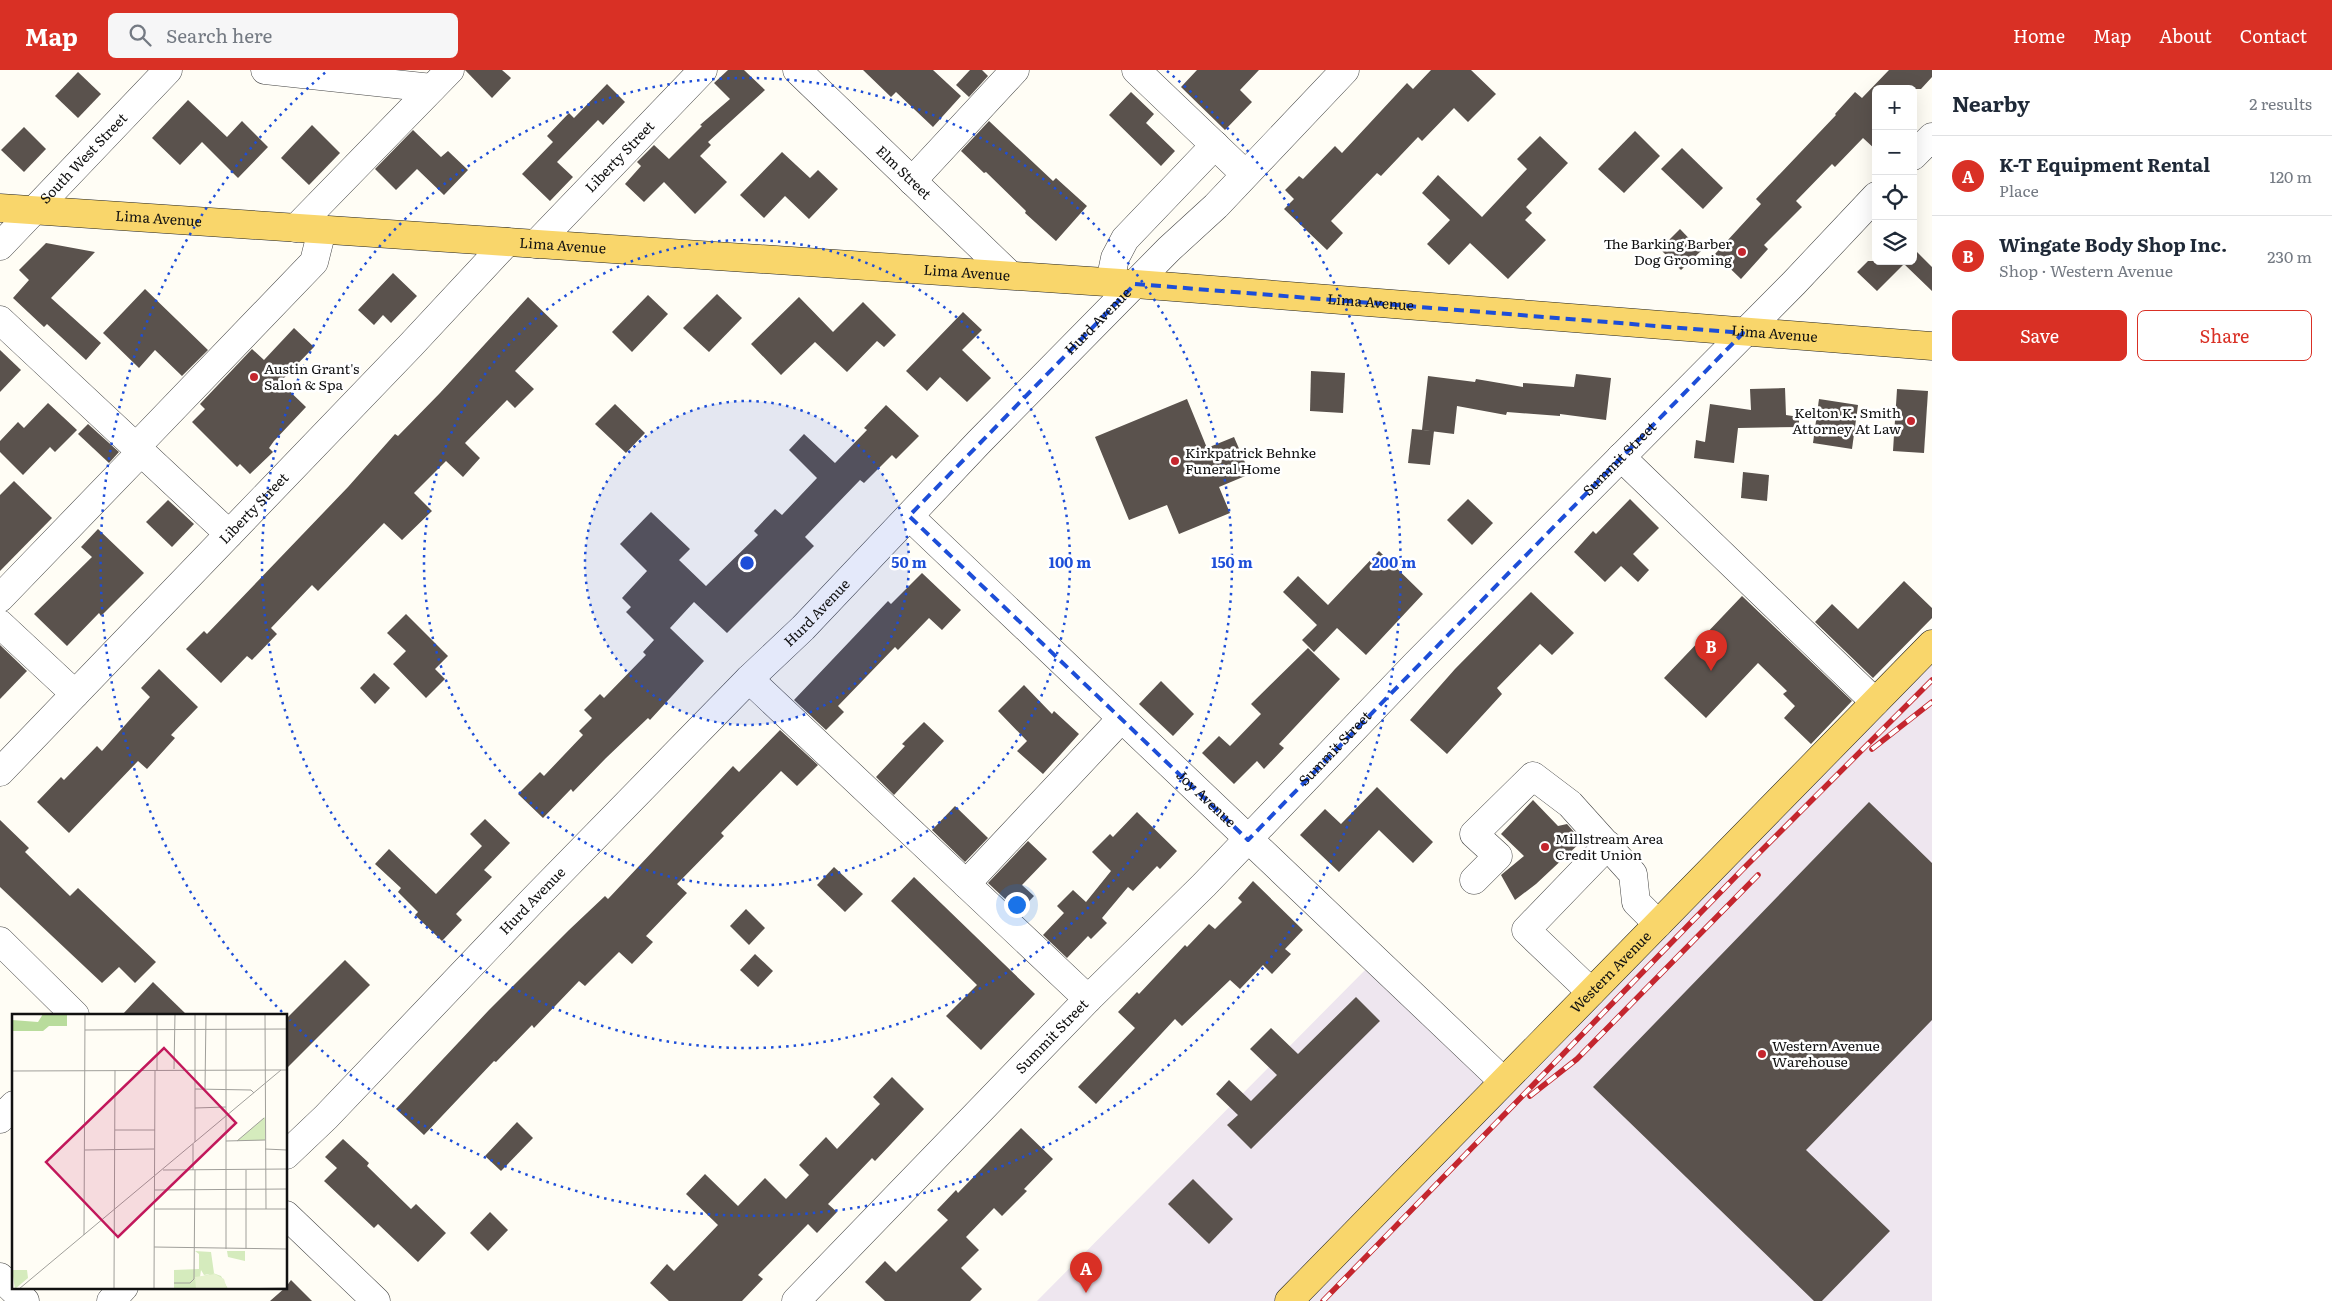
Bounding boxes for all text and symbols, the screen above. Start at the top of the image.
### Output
search box [108,13,458,58]
text: Map [25,18,78,53]
icon: search [126,21,154,49]
text: Search here [166,21,272,49]
text: Home [2013,22,2065,49]
text: Map [2093,22,2131,49]
text: About [2159,22,2212,49]
text: Contact [2240,22,2307,49]
map controls [1872,85,1917,265]
button: + [1872,85,1917,130]
text: Nearby [1952,87,2030,118]
text: 2 results [2249,91,2312,115]
street label: South West Street [35,108,131,208]
street label: Liberty Street [580,116,658,196]
button: − [1872,130,1917,175]
street label: Elm Street [872,140,937,204]
text: K-T Equipment Rental [1999,150,2210,178]
text: A [1962,164,1974,188]
text: 120 m [2269,164,2312,188]
button: locate [1872,175,1917,220]
text: Place [1999,178,2039,202]
street label: Lima Avenue [115,205,203,231]
button: layers [1872,220,1917,265]
text: Wingate Body Shop Inc. [1999,230,2227,258]
street label: Lima Avenue [519,232,607,258]
place label: The Barking Barber Dog Grooming [1603,233,1732,269]
text: B [1962,244,1974,268]
text: 230 m [2267,244,2312,268]
marker: The Barking Barber Dog Grooming [1736,246,1748,258]
text: Shop · Western Avenue [1999,258,2173,282]
street label: Lima Avenue [923,259,1011,285]
street label: Hurd Avenue [1059,282,1135,359]
street label: Lima Avenue [1327,288,1415,315]
button: Save [1952,310,2127,361]
button: Share [2137,310,2312,361]
street label: Lima Avenue [1731,319,1819,346]
place label: Austin Grant's Salon & Spa [264,358,359,394]
marker: Austin Grant's Salon & Spa [248,371,260,383]
place label: Kelton K. Smith Attorney At Law [1792,402,1901,438]
marker: Kelton K. Smith Attorney At Law [1905,415,1917,427]
street label: Summit Street [1578,416,1660,500]
place label: Kirkpatrick Behnke Funeral Home [1185,442,1316,478]
marker: Kirkpatrick Behnke Funeral Home [1169,455,1181,467]
street label: Liberty Street [214,467,292,548]
text: 50 m [891,550,927,573]
text: 100 m [1049,550,1091,573]
text: 150 m [1211,550,1253,573]
text: 200 m [1372,550,1416,573]
centre of rings [738,554,756,572]
street label: Hurd Avenue [779,574,854,650]
pin: B [1695,630,1727,671]
street label: Summit Street [1294,706,1375,790]
street label: Joy Avenue [1173,765,1241,831]
place label: Millstream Area Credit Union [1555,828,1664,864]
marker: Millstream Area Credit Union [1539,841,1551,853]
street label: Hurd Avenue [494,862,569,939]
your location [1004,892,1030,918]
street label: Western Avenue [1565,926,1655,1017]
street label: Summit Street [1010,994,1092,1078]
inset map [12,1014,288,1288]
place label: Western Avenue Warehouse [1772,1035,1880,1071]
marker: Western Avenue Warehouse [1756,1048,1768,1060]
pin: A [1070,1252,1102,1293]

